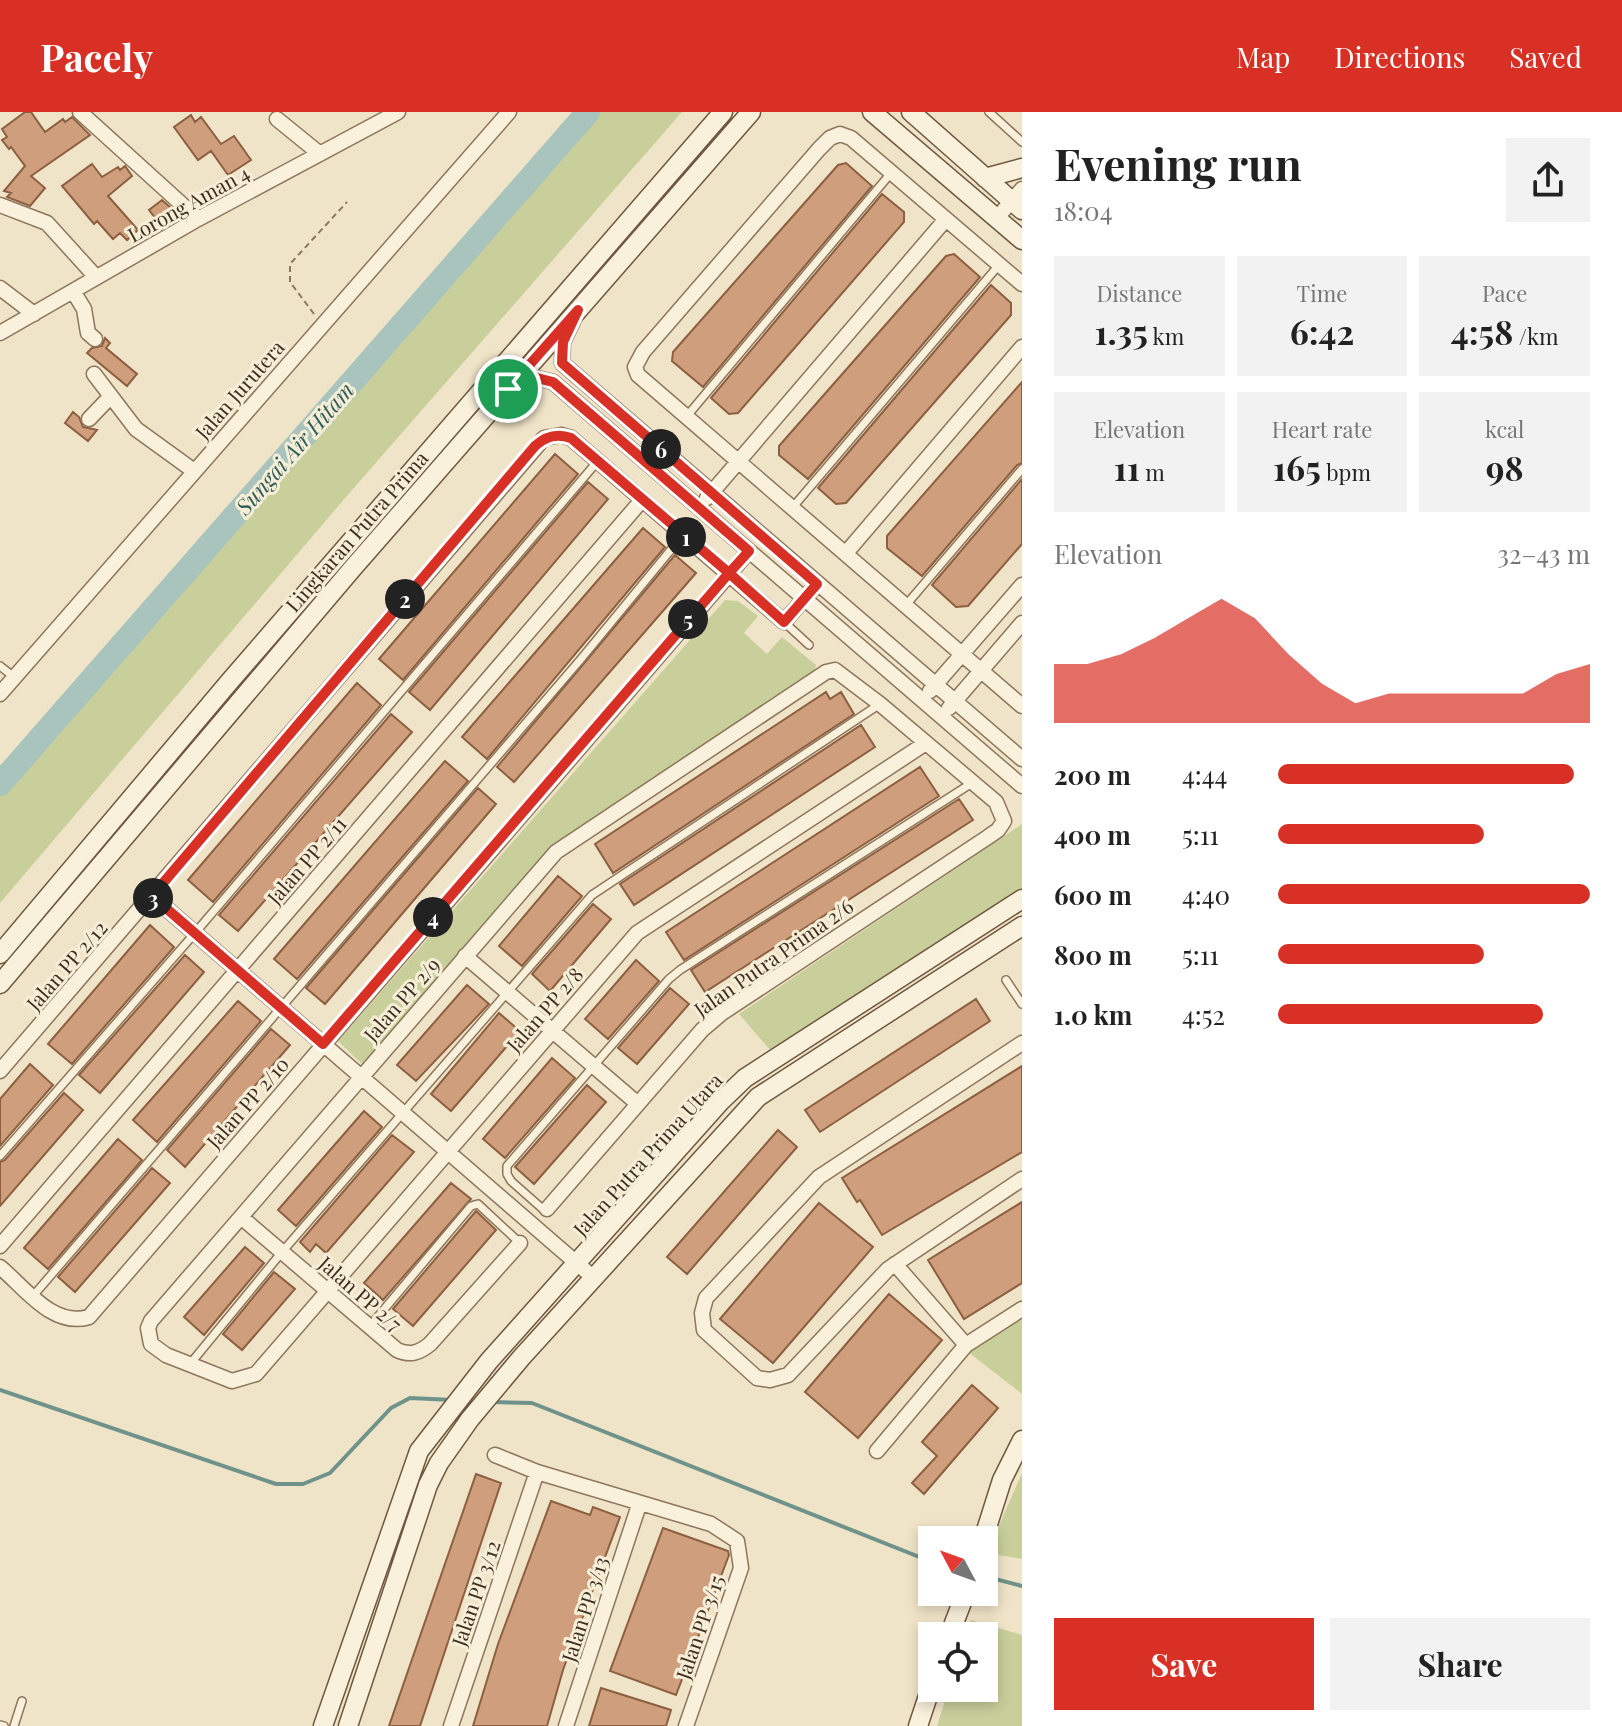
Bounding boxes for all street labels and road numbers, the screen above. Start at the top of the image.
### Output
street label: Lorong Aman 4 [122,158,254,248]
street label: Jalan Jurutera [188,334,290,445]
street label: Lingkaran Putra Prima [279,445,433,617]
street label: Jalan PP 2/11 [260,810,352,910]
street label: Jalan Putra Prima 2/6 [687,892,858,1023]
street label: Jalan PP 2/12 [19,914,112,1016]
street label: Jalan PP 2/9 [356,951,445,1048]
street label: Jalan PP 2/8 [499,961,588,1058]
street label: Jalan PP 2/10 [199,1051,294,1154]
street label: Jalan Putra Prima Utara [566,1067,728,1242]
street label: Jalan PP 2/7 [313,1249,408,1337]
street label: Jalan PP 3/12 [444,1537,506,1650]
street label: Jalan PP 3/13 [554,1553,614,1666]
street label: Jalan PP 3/15 [668,1571,729,1684]

